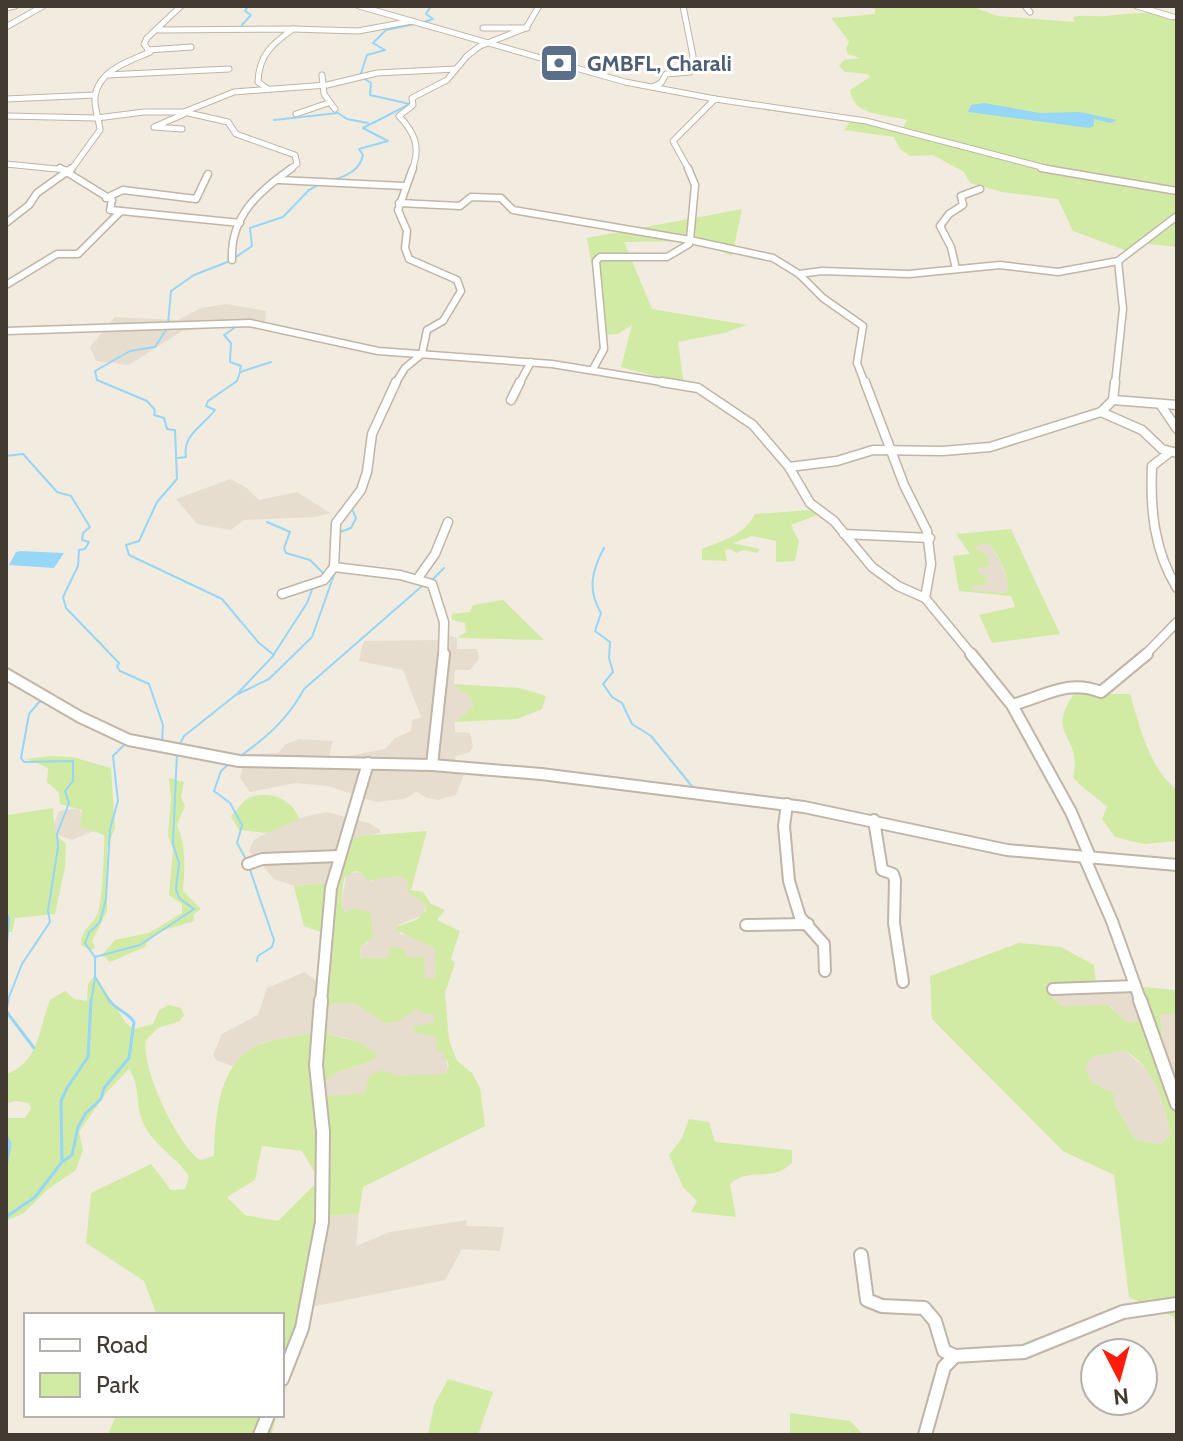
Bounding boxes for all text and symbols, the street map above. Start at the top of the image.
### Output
bank icon: GMBFL, Charali [538,42,580,84]
place label: GMBFL, Charali [587,50,732,77]
legend [24,1313,284,1417]
text: Road [96,1330,148,1359]
north arrow [1079,1337,1159,1417]
text: Park [96,1370,139,1399]
text: N [1112,1382,1130,1411]

